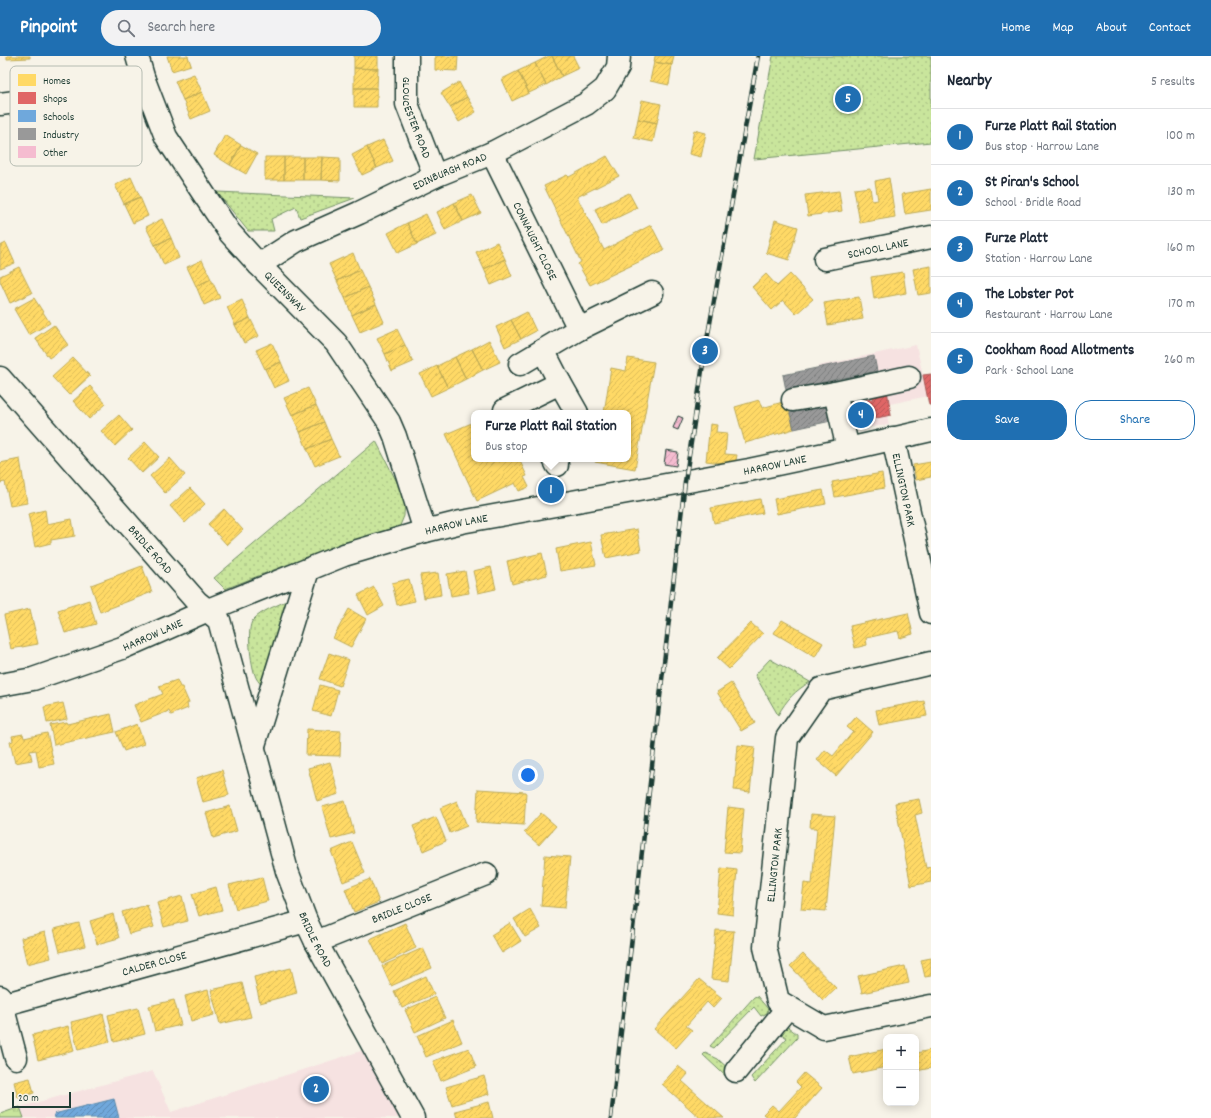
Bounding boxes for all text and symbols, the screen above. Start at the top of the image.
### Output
search box [101,10,381,46]
text: Pinpoint [20,15,77,42]
icon: search [115,17,137,39]
text: Search here [147,17,215,39]
text: Home [1001,18,1030,38]
text: Map [1052,18,1074,38]
text: About [1096,18,1127,38]
text: Contact [1149,18,1191,38]
legend [10,66,142,166]
text: Nearby [947,70,991,94]
text: 5 results [1151,73,1195,92]
text: Homes [43,74,71,90]
street label: GLOUCESTER ROAD [397,77,434,161]
pin: 5 [835,84,861,114]
text: Shops [43,92,68,108]
text: Schools [43,110,75,126]
text: Furze Platt Rail Station [985,116,1117,138]
text: 1 [959,127,961,146]
text: 100 m [1166,127,1195,146]
text: Industry [43,128,79,144]
text: Bus stop · Harrow Lane [985,138,1099,157]
text: Other [43,146,68,162]
street label: EDINBURGH ROAD [410,149,490,196]
text: St Piran's School [985,172,1079,194]
text: 2 [957,183,963,202]
text: 130 m [1167,183,1195,202]
text: School · Bridle Road [985,194,1081,213]
street label: CONNAUGHT CLOSE [508,199,561,284]
text: Furze Platt [985,228,1048,250]
street label: SCHOOL LANE [846,235,911,264]
text: 3 [957,239,963,258]
text: 160 m [1167,239,1195,258]
text: Station · Harrow Lane [985,250,1092,269]
street label: QUEENSWAY [260,268,309,318]
text: The Lobster Pot [985,284,1074,306]
text: 4 [957,295,963,314]
text: 170 m [1168,295,1195,314]
text: Restaurant · Harrow Lane [985,306,1112,325]
pin: 3 [692,336,718,366]
text: Cookham Road Allotments [985,340,1134,362]
text: 5 [957,351,963,370]
text: 260 m [1164,351,1195,370]
text: Park · School Lane [985,362,1074,381]
pin: 4 [848,400,874,430]
button: Save [947,400,1067,440]
button: Share [1075,400,1195,440]
popup [471,410,631,462]
text: Furze Platt Rail Station [485,416,617,438]
text: Bus stop [485,438,527,457]
street label: HARROW LANE [742,451,809,481]
street label: ELLINGTON PARK [887,452,919,529]
pin: 1 [538,475,564,505]
street label: HARROW LANE [423,510,490,541]
street label: BRIDLE ROAD [123,522,176,578]
street label: HARROW LANE [120,615,186,657]
your location [518,765,538,785]
street label: ELLINGTON PARK [763,827,788,903]
street label: BRIDLE CLOSE [370,889,435,929]
street label: BRIDLE ROAD [293,910,335,971]
street label: CALDER CLOSE [120,947,189,981]
map controls [883,1034,919,1106]
button: + [883,1034,919,1070]
button: − [883,1070,919,1106]
pin: 2 [303,1074,329,1104]
scale bar [12,1090,71,1109]
text: 20 m [18,1091,39,1107]

